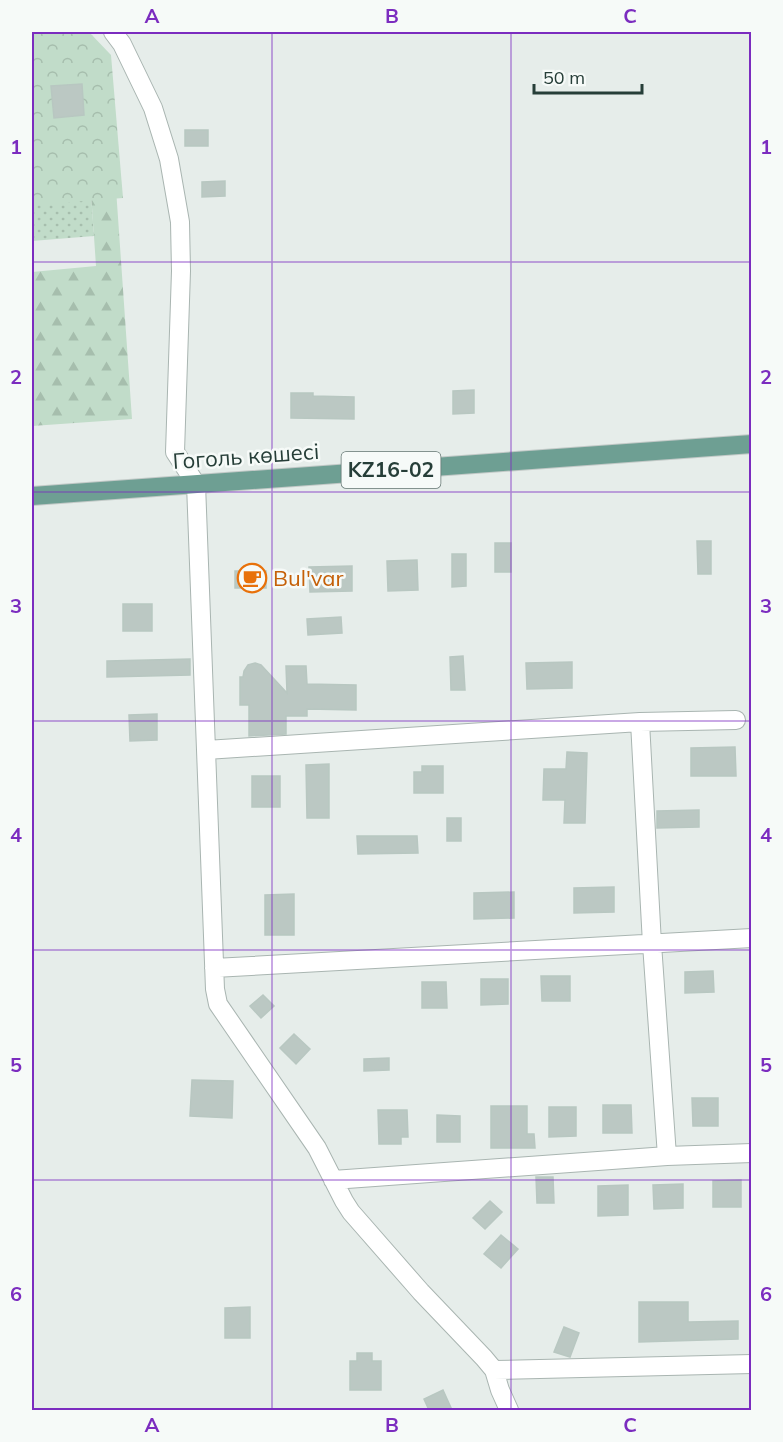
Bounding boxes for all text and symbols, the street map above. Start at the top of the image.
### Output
text: A [145,3,160,28]
text: B [385,3,399,28]
text: C [623,3,637,28]
scale bar [534,57,642,95]
text: 50 m [543,66,585,89]
text: 1 [10,134,22,159]
text: 1 [760,134,772,159]
text: 2 [10,364,22,389]
text: 2 [760,364,772,389]
street label: Гоголь көшесі [172,437,320,475]
road number: KZ16-02 [342,452,440,488]
cafe icon: Bul'var [236,562,268,594]
place label: Bul'var [273,564,343,592]
text: 3 [10,593,22,618]
text: 3 [760,593,772,618]
text: 4 [10,822,22,847]
text: 4 [760,822,772,847]
text: 5 [10,1052,22,1077]
text: 5 [760,1052,772,1077]
text: 6 [10,1281,22,1306]
text: 6 [760,1281,772,1306]
text: A [145,1412,160,1437]
text: B [385,1412,399,1437]
text: C [623,1412,637,1437]

